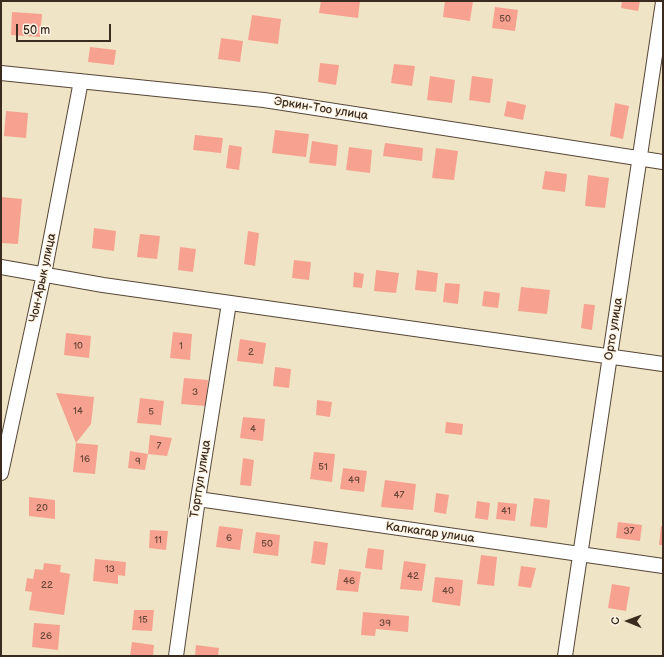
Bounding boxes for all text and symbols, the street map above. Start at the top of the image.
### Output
house number: 50 [499,13,511,25]
scale bar [18,16,113,42]
text: 50 m [23,23,50,38]
street label: Эркин-Тоо улица [273,94,369,124]
street label: Чон-Арык улица [27,232,59,324]
street label: Орто улица [602,297,626,361]
house number: 10 [73,340,83,352]
house number: 1 [179,340,183,352]
house number: 2 [248,346,254,358]
house number: 3 [192,386,198,398]
house number: 14 [73,405,83,417]
house number: 5 [148,406,154,418]
house number: 4 [250,423,256,435]
street label: Тортгул улица [188,439,214,519]
house number: 7 [157,440,161,452]
house number: 16 [80,453,90,465]
house number: 9 [135,455,141,467]
house number: 51 [318,461,328,473]
house number: 49 [348,474,360,486]
house number: 47 [393,489,405,501]
house number: 20 [36,502,48,514]
house number: 41 [501,505,511,517]
street label: Калкагар улица [385,520,475,546]
house number: 37 [623,525,635,537]
house number: 6 [226,532,232,544]
house number: 11 [154,534,162,546]
house number: 50 [261,538,273,550]
house number: 13 [105,563,115,575]
house number: 42 [407,570,419,582]
house number: 46 [343,575,355,587]
house number: 22 [41,579,53,591]
house number: 40 [442,585,454,597]
north arrow [608,601,648,641]
house number: 15 [138,614,148,626]
house number: 39 [379,617,391,629]
text: С [609,617,622,625]
house number: 26 [40,630,52,642]

